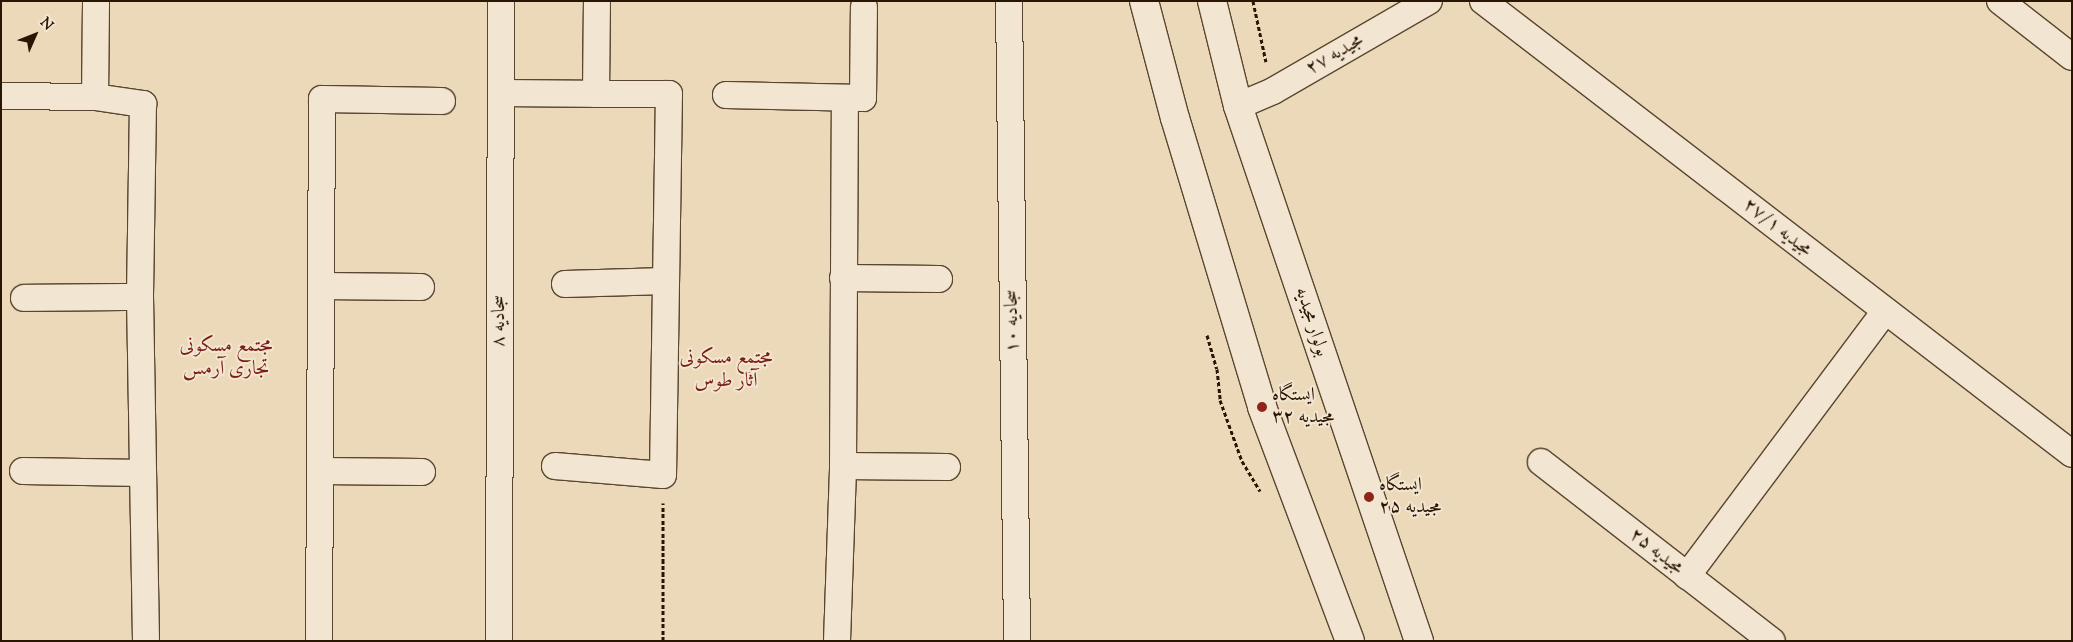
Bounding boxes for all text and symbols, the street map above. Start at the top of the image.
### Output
north arrow [10,10,60,60]
text: N [35,14,57,36]
street label: مجیدیه ۲۷ [1302,30,1368,80]
street label: مجیدیه ۲۷/۱ [1738,194,1816,262]
street label: بولوار مجیدیه [1289,284,1333,360]
street label: سجادیه ۱۰ [1001,289,1025,353]
street label: سجادیه ۸ [489,295,511,347]
district label: مجتمع مسکونی تجاری آرمس [180,334,272,381]
district label: مجتمع مسکونی آثار طوس [680,347,772,394]
place label: ایستگاه مجیدیه ۳۲ [1272,385,1334,429]
marker: ایستگاه مجیدیه ۳۲ [1256,401,1268,413]
place label: ایستگاه مجیدیه ۲۵ [1379,475,1441,519]
marker: ایستگاه مجیدیه ۲۵ [1363,491,1375,503]
street label: مجیدیه ۲۵ [1624,524,1688,580]

